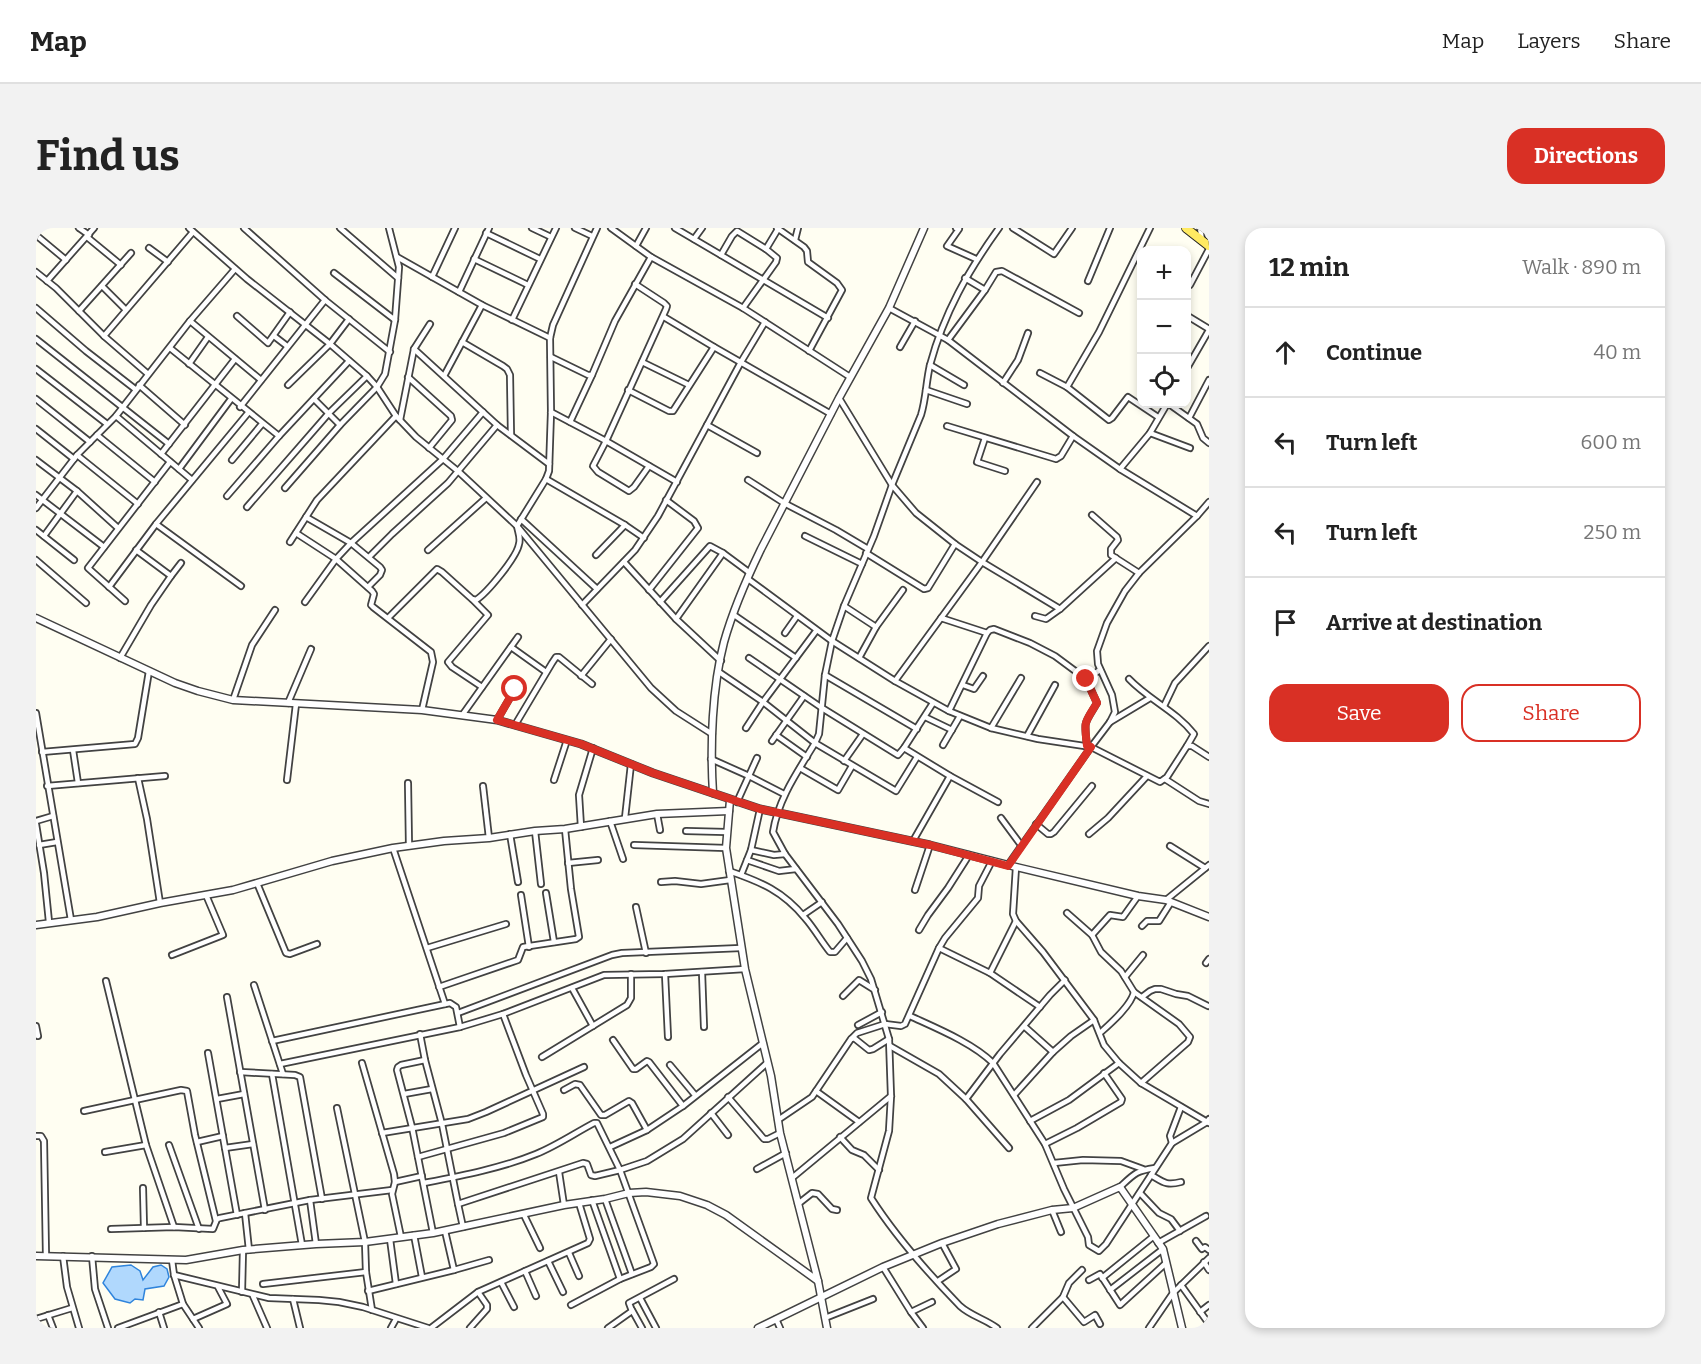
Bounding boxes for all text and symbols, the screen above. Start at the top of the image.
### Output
text: Map [30,25,87,58]
text: Map [1442,28,1484,54]
text: Layers [1517,28,1581,54]
text: Share [1614,28,1671,54]
button: Directions [1507,128,1665,184]
text: Find us [36,131,180,181]
map controls [1137,246,1191,408]
button: + [1137,246,1191,300]
text: 12 min [1269,252,1349,283]
text: Walk · 890 m [1522,255,1641,279]
button: − [1137,300,1191,354]
icon: ahead [1269,336,1302,369]
text: Continue [1326,339,1422,366]
text: 40 m [1593,340,1641,364]
button: locate [1137,354,1191,408]
icon: left [1269,426,1302,459]
text: Turn left [1326,429,1418,456]
text: 600 m [1581,430,1641,454]
icon: left [1269,516,1302,549]
text: Turn left [1326,519,1418,546]
text: 250 m [1584,520,1641,544]
icon: arrive [1269,606,1302,639]
text: Arrive at destination [1326,609,1542,636]
route end [1072,665,1098,691]
route start [501,675,527,701]
button: Save [1269,684,1449,742]
button: Share [1461,684,1641,742]

